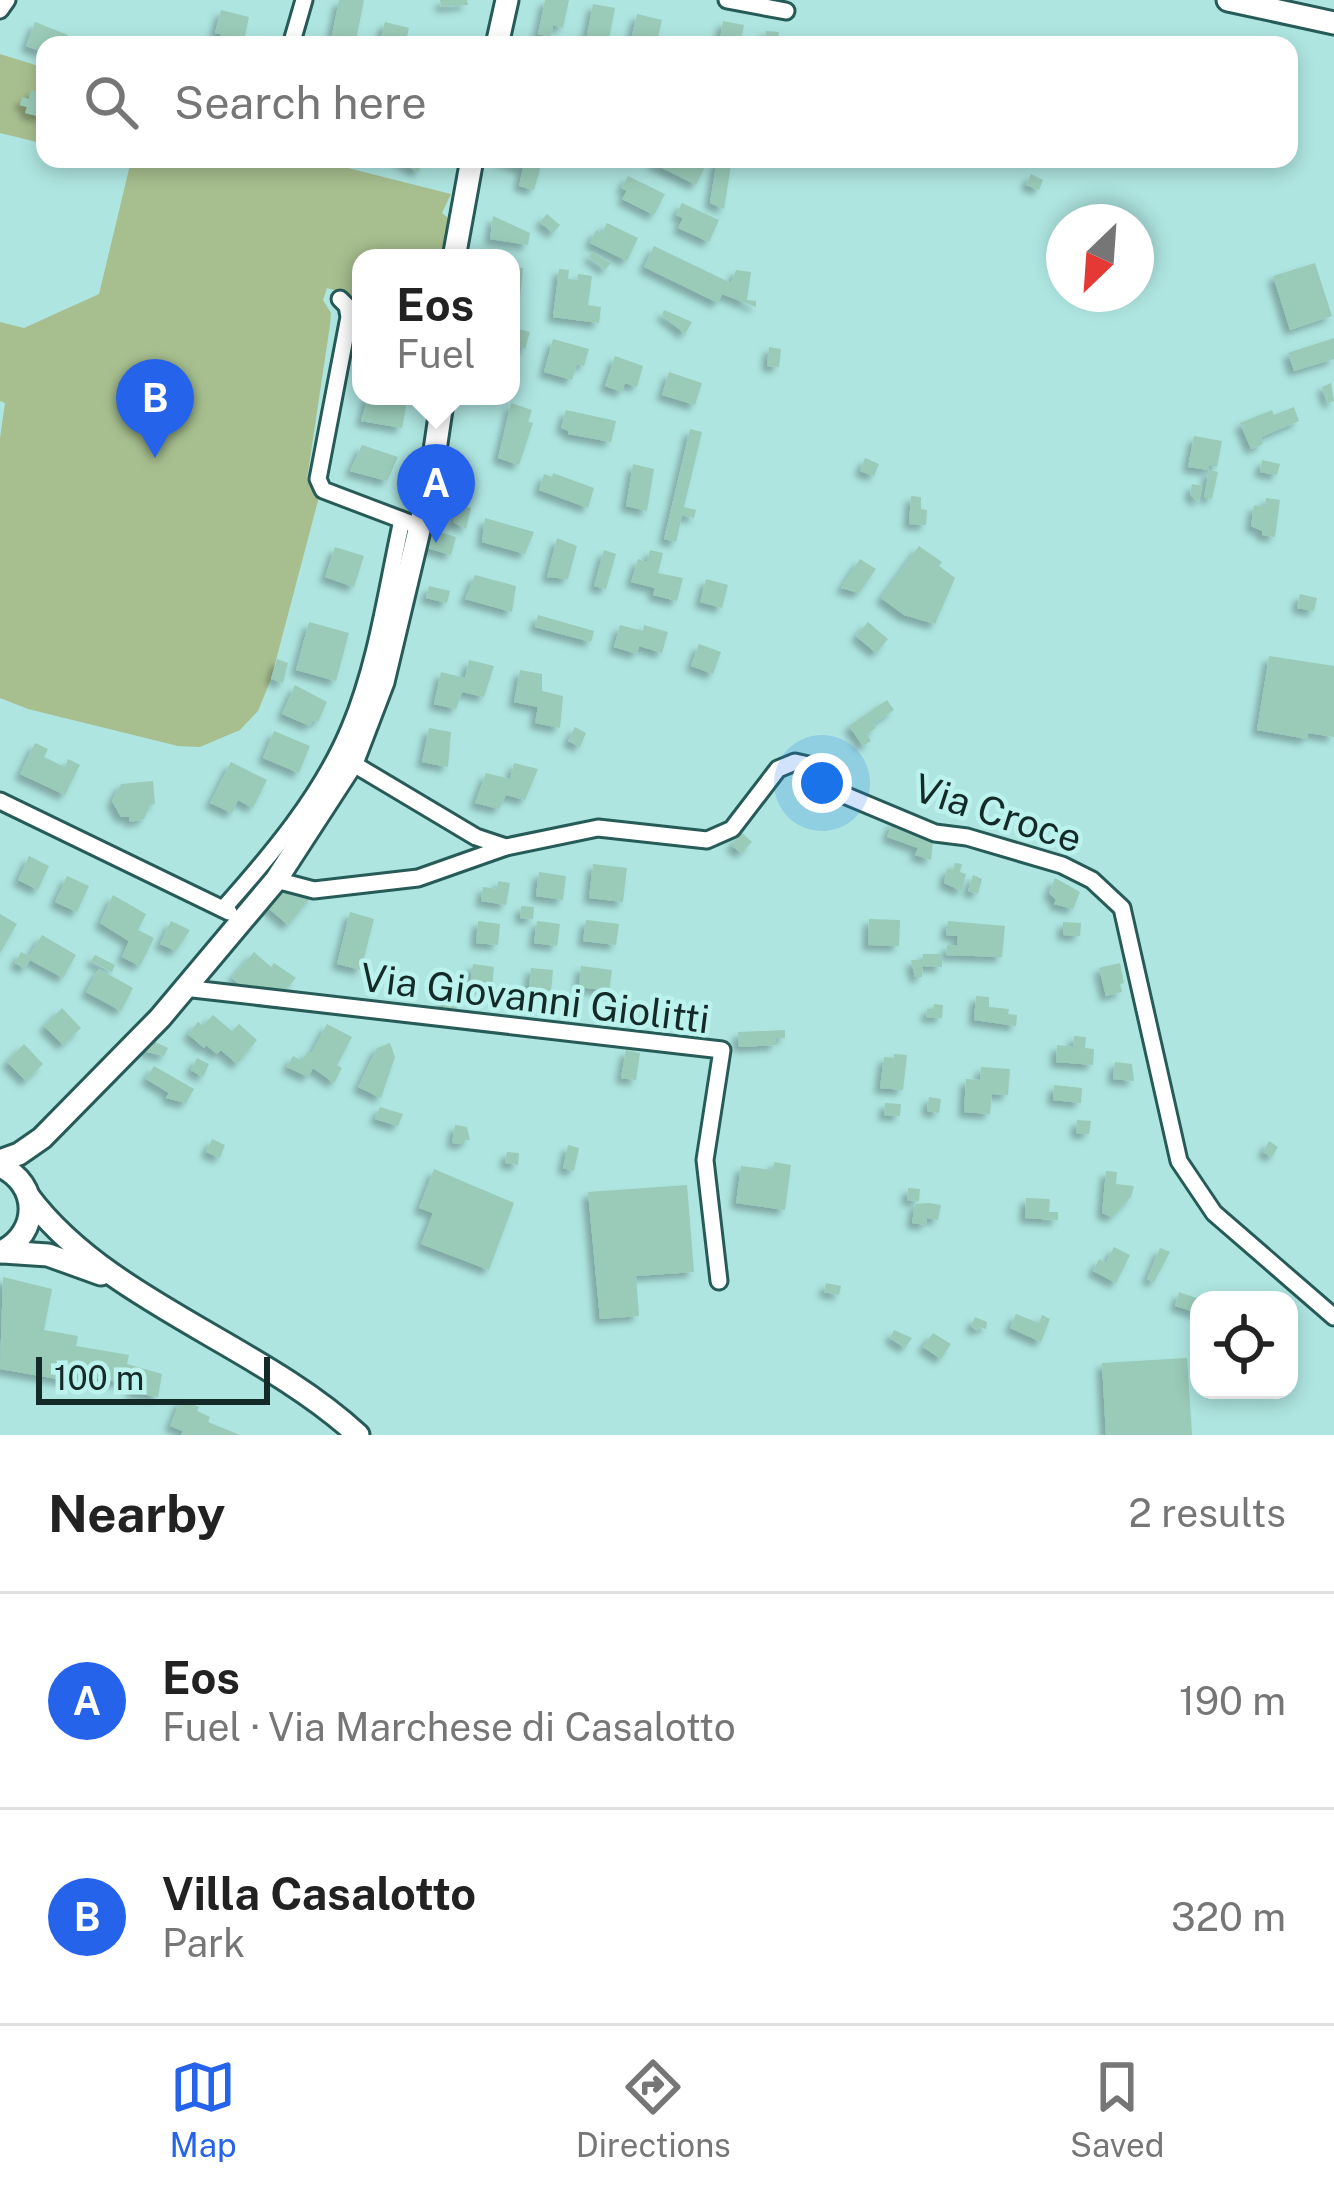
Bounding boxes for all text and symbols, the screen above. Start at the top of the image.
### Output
search box [36,36,1298,168]
icon: search [78,69,144,135]
text: Search here [174,76,427,129]
north arrow [1046,204,1154,312]
popup [352,249,520,405]
text: Eos [396,278,474,331]
text: Fuel [396,331,476,377]
pin: B [116,359,194,458]
pin: A [397,444,475,543]
your location [792,753,852,813]
street label: Via Croce [908,764,1088,862]
street label: Via Giovanni Giolitti [358,954,712,1042]
map controls [1190,1291,1298,1399]
button: locate [1190,1291,1298,1399]
scale bar [36,1351,270,1404]
text: 100 m [54,1359,144,1397]
text: Nearby [48,1484,225,1543]
text: 2 results [1129,1490,1286,1536]
text: Eos [162,1651,240,1704]
text: A [73,1678,101,1724]
text: 190 m [1179,1678,1286,1724]
text: Fuel · Via Marchese di Casalotto [162,1704,736,1750]
text: Villa Casalotto [162,1867,476,1920]
text: B [74,1894,100,1940]
text: 320 m [1171,1894,1286,1940]
text: Park [162,1920,245,1966]
tab: Map [170,2054,237,2164]
tab: Directions [576,2054,731,2164]
tab: Saved [1070,2054,1164,2164]

